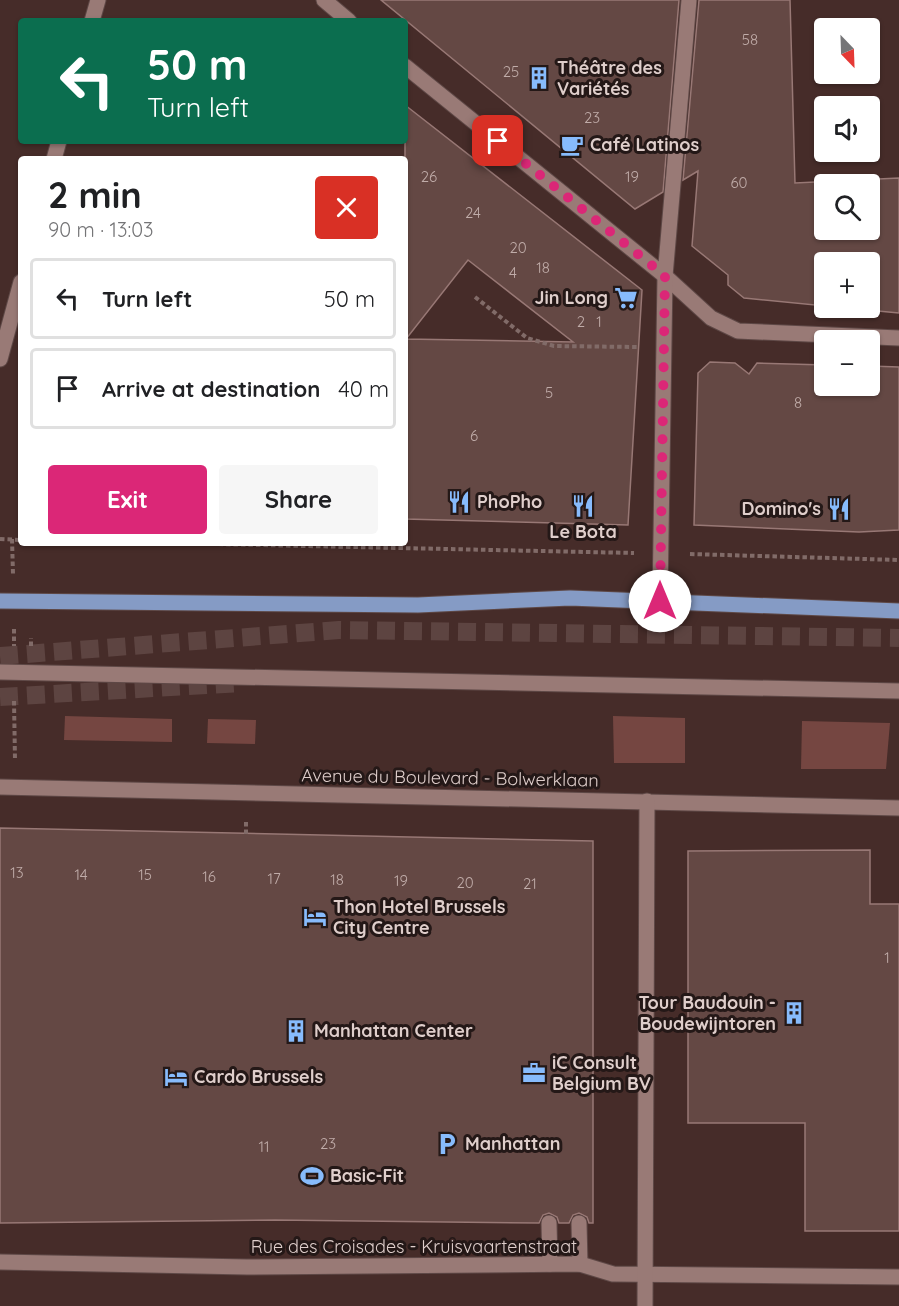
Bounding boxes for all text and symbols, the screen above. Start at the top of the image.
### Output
north arrow [814,18,880,84]
map controls [814,18,880,396]
house number: 58 [742,30,758,49]
text: 50 m [147,38,247,91]
icon: left [48,42,126,120]
place label: Théâtre des Variétés [557,56,662,100]
house number: 25 [503,62,519,81]
building icon: Théâtre des Variétés [526,65,552,91]
text: Turn left [147,90,249,124]
button: sound [814,96,880,162]
house number: 23 [584,108,600,127]
pin [472,115,523,166]
icon: arrive [481,124,514,157]
cafe icon: Café Latinos [559,132,585,158]
place label: Café Latinos [590,133,700,156]
house number: 26 [421,167,437,186]
house number: 19 [625,167,639,186]
text: 2 min [48,172,142,217]
house number: 60 [731,173,748,192]
button: search [814,174,880,240]
button: close [315,176,378,239]
house number: 24 [465,203,481,222]
text: 90 m · 13:03 [48,217,154,242]
house number: 20 [509,238,527,257]
button: + [814,252,880,318]
house number: 18 [536,258,550,277]
house number: 4 [509,263,517,282]
icon: left [51,282,84,315]
text: Turn left [102,285,192,313]
text: 50 m [324,285,375,313]
supermarket icon: Jin Long [613,285,639,311]
place label: Jin Long [534,286,608,309]
house number: 2 [577,312,585,331]
house number: 1 [596,312,602,331]
button: − [814,330,880,396]
icon: arrive [51,372,84,405]
text: Arrive at destination [102,375,320,403]
text: 40 m [338,375,389,403]
house number: 5 [545,383,553,402]
house number: 8 [794,393,802,412]
house number: 6 [470,426,478,445]
button: Exit [48,465,207,534]
button: Share [219,465,378,534]
restaurant icon: PhoPho [446,489,472,515]
place label: PhoPho [477,490,542,513]
restaurant icon: Le Bota [570,493,596,519]
restaurant icon: Domino's [826,496,852,522]
place label: Domino's [741,497,821,520]
place label: Le Bota [549,520,617,543]
position arrow [628,569,692,633]
street label: Avenue du Boulevard - Bolwerklaan [301,763,599,792]
house number: 13 [10,863,24,882]
house number: 14 [74,865,88,884]
house number: 15 [138,865,152,884]
house number: 16 [202,867,216,886]
house number: 17 [267,869,281,888]
house number: 18 [330,870,344,889]
house number: 19 [394,871,408,890]
house number: 20 [456,873,474,892]
house number: 21 [523,874,537,893]
place label: Thon Hotel Brussels City Centre [333,895,506,939]
hotel icon: Thon Hotel Brussels City Centre [302,904,328,930]
house number: 1 [884,948,890,967]
place label: Tour Baudouin - Boudewijntoren [639,991,776,1035]
building icon: Tour Baudouin - Boudewijntoren [781,1000,807,1026]
building icon: Manhattan Center [283,1018,309,1044]
place label: Manhattan Center [314,1019,473,1042]
place label: iC Consult Belgium BV [552,1051,651,1095]
office icon: iC Consult Belgium BV [521,1060,547,1086]
hotel icon: Cardo Brussels [163,1064,189,1090]
place label: Cardo Brussels [194,1065,324,1088]
parking icon: Manhattan [434,1131,460,1157]
place label: Manhattan [465,1132,560,1155]
house number: 23 [320,1134,336,1153]
house number: 11 [258,1137,270,1156]
sports icon: Basic-Fit [299,1163,325,1189]
place label: Basic-Fit [330,1164,404,1187]
street label: Rue des Croisades - Kruisvaartenstraat [251,1235,577,1258]

